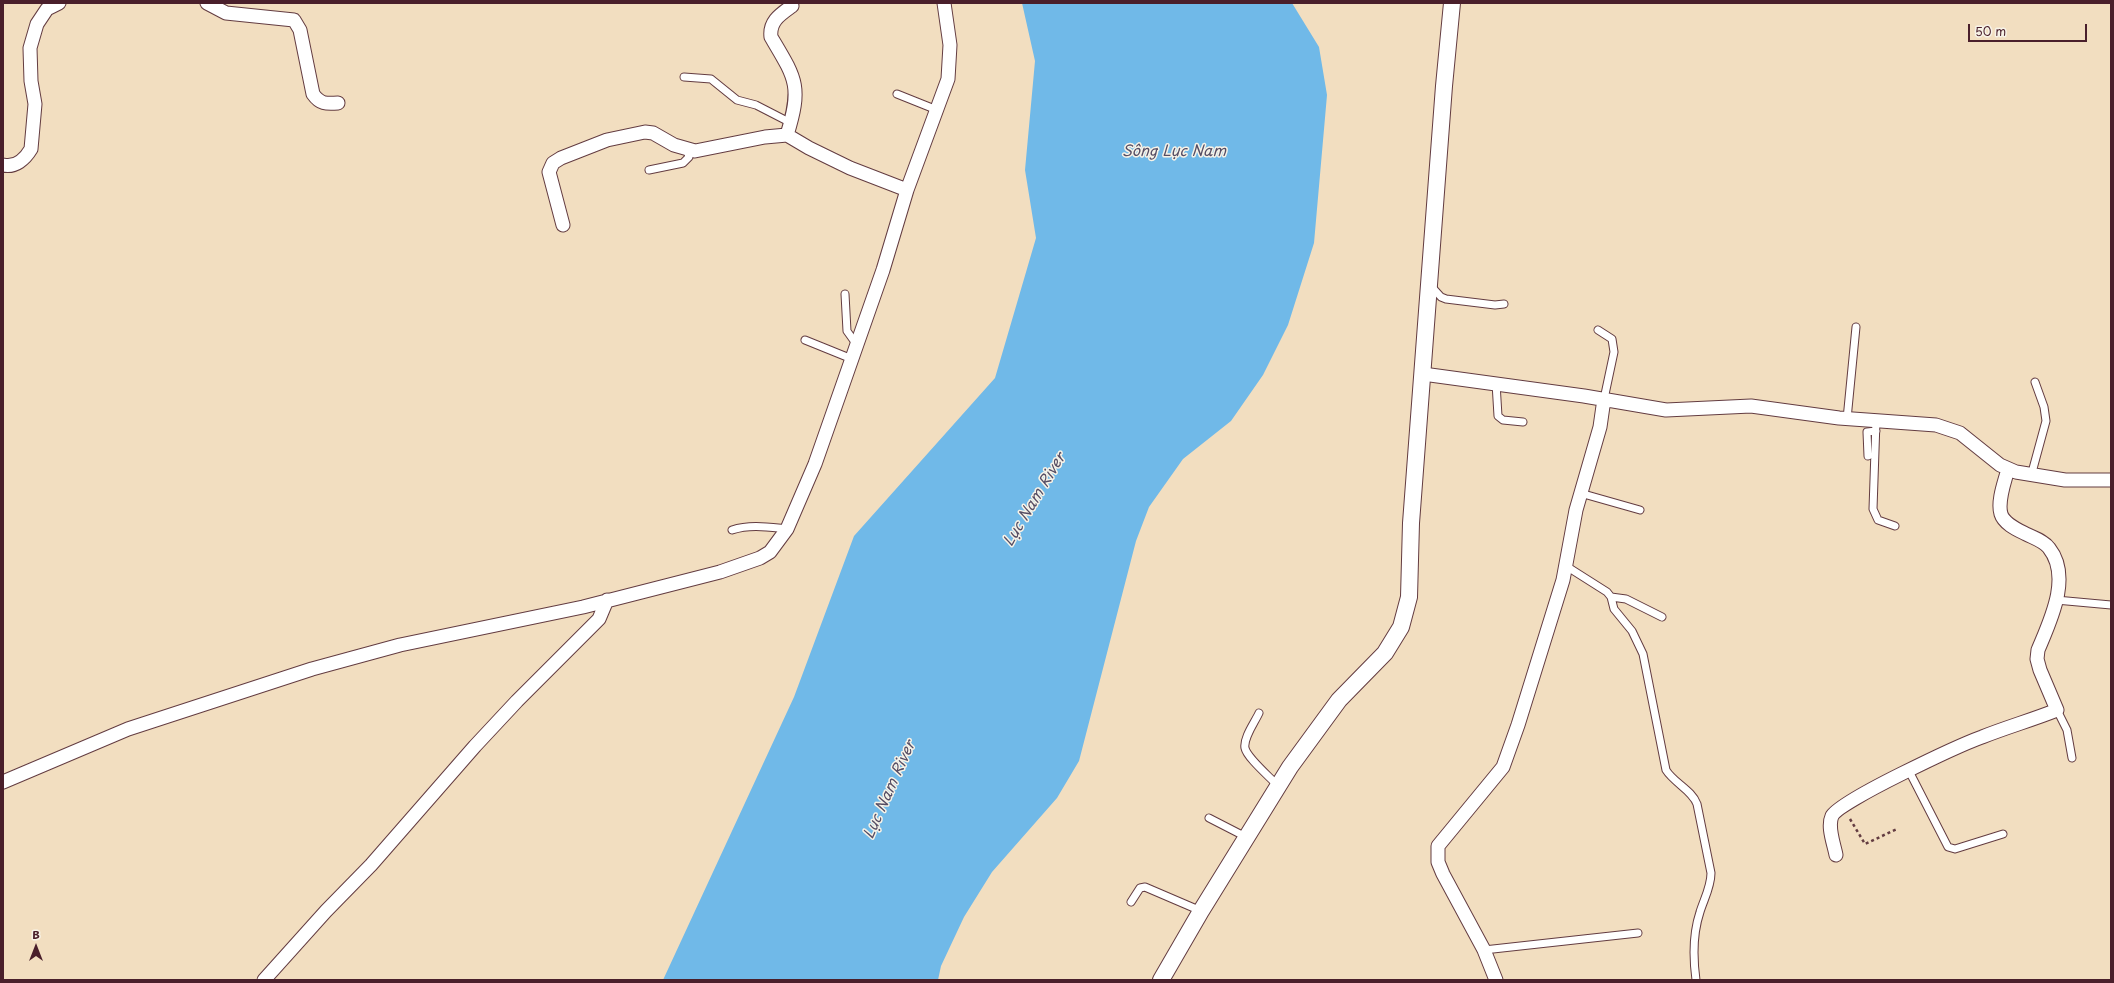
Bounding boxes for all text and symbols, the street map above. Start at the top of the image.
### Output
scale bar [1970,16,2089,42]
text: 50 m [1975,22,2006,40]
water label: Sông Lục Nam [1122,143,1226,161]
water label: Lục Nam River [1000,450,1070,550]
water label: Lục Nam River [860,738,920,842]
text: B [32,926,40,943]
north arrow [16,927,56,967]

